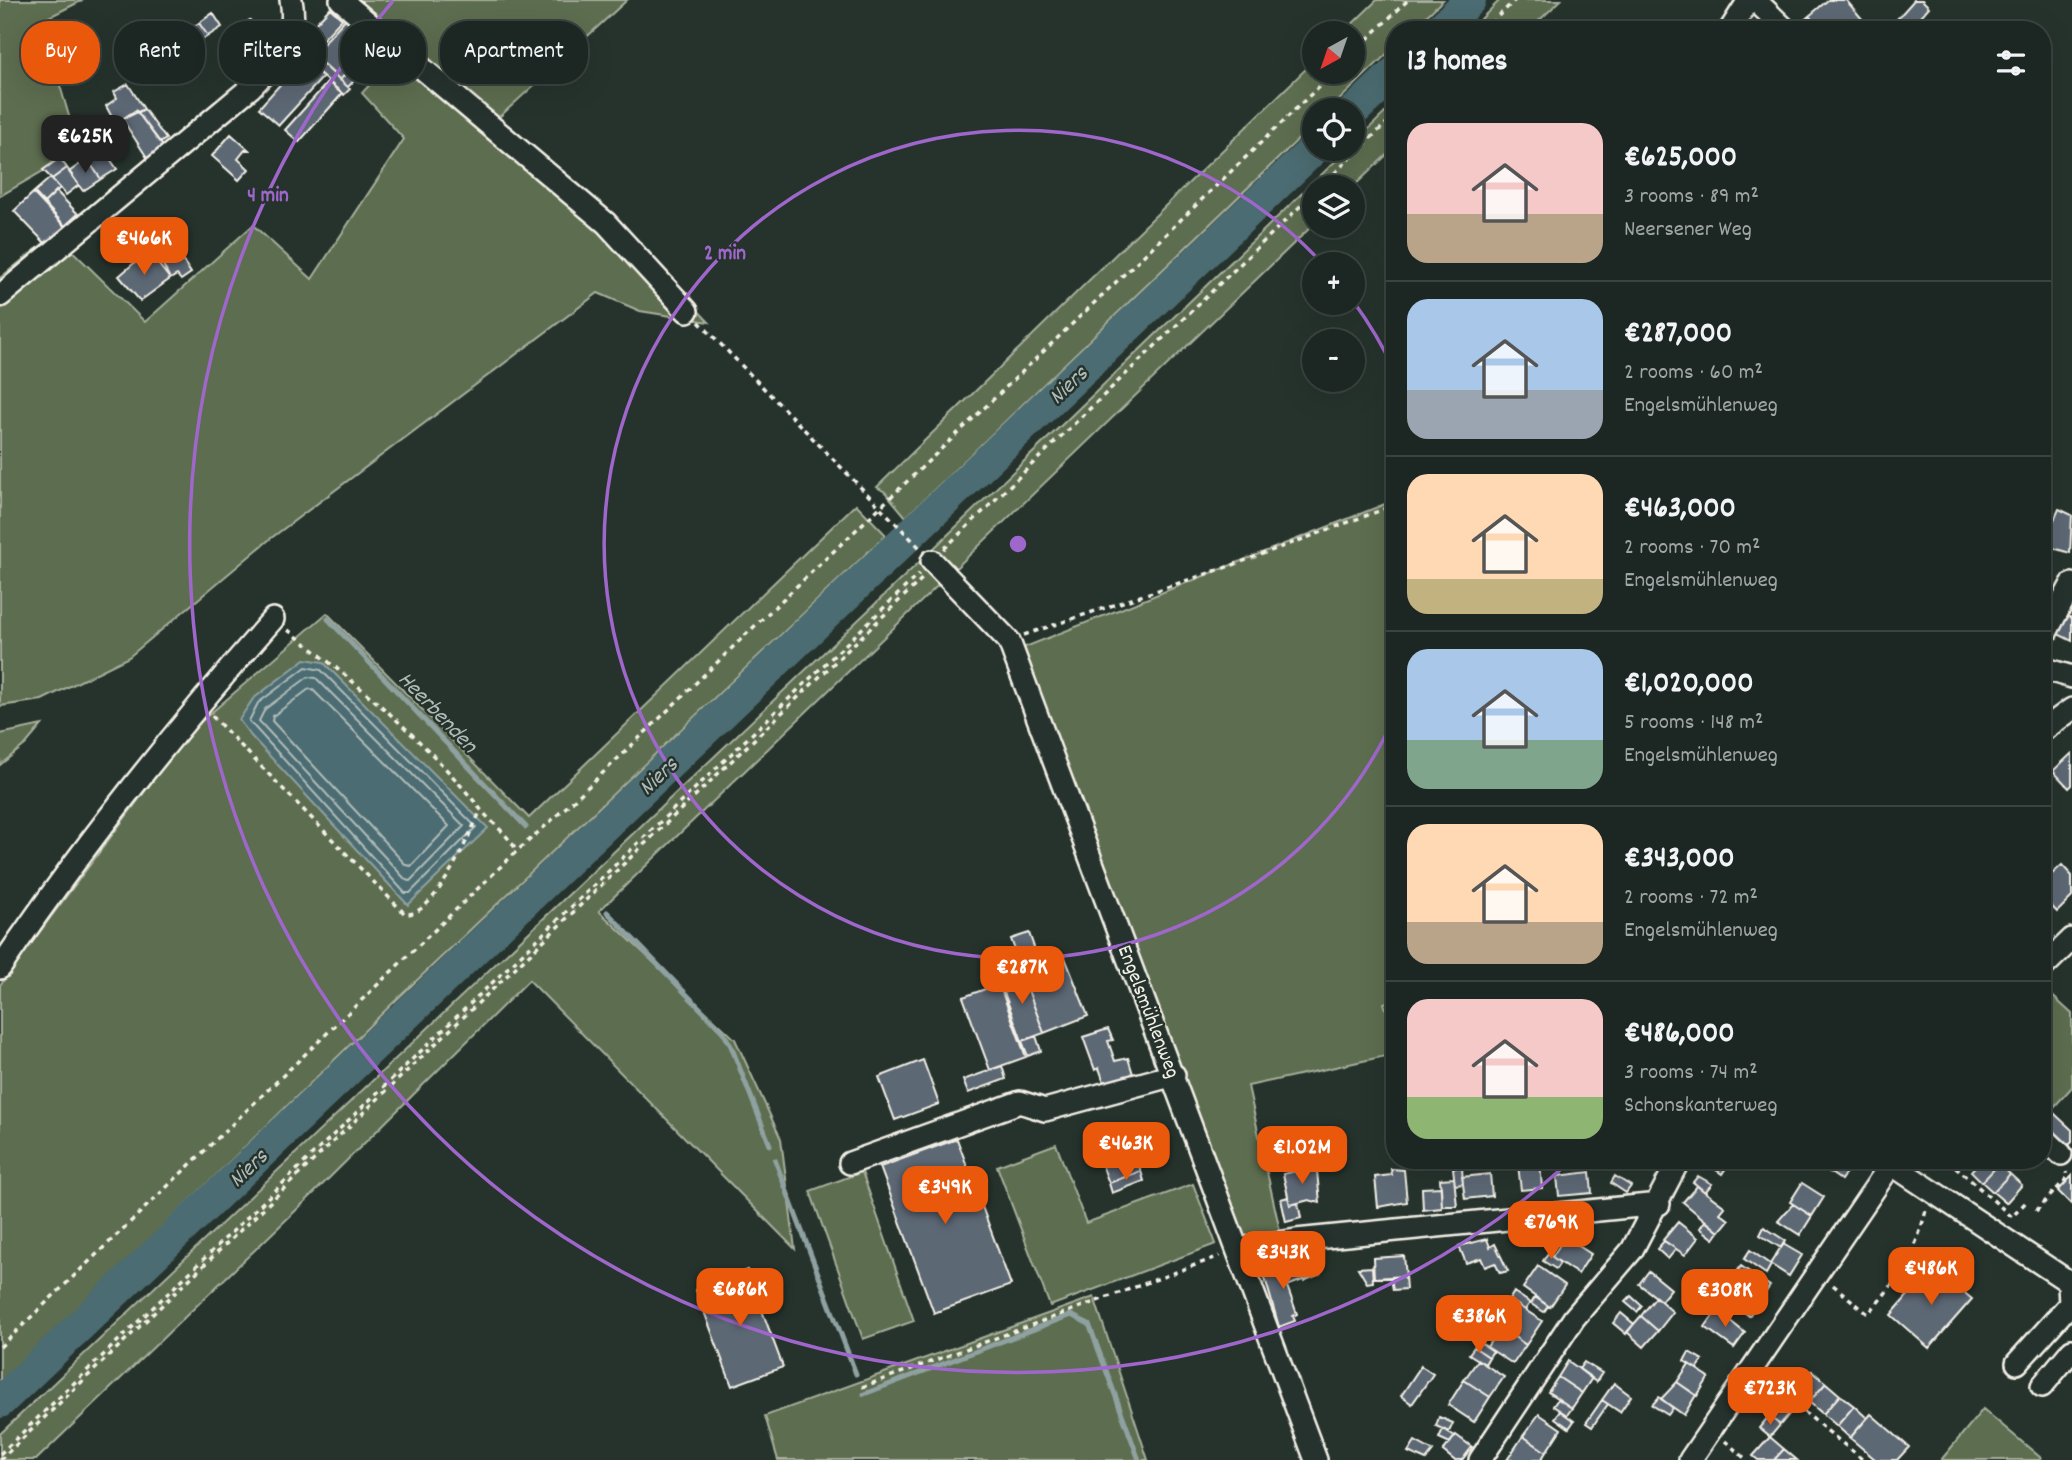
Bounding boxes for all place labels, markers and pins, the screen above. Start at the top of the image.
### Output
pin: €625K [36,116,134,175]
pin: €466K [95,218,193,277]
centre of rings [1006,532,1030,556]
pin: €287K [973,946,1071,1006]
pin: €463K [1077,1122,1175,1182]
pin: €1.02M [1245,1126,1359,1186]
pin: €349K [896,1166,994,1226]
pin: €769K [1502,1202,1600,1261]
pin: €343K [1234,1232,1332,1291]
pin: €486K [1882,1248,1980,1307]
pin: €686K [691,1268,789,1328]
pin: €308K [1676,1270,1774,1329]
pin: €386K [1430,1296,1528,1355]
pin: €723K [1721,1368,1819,1427]

